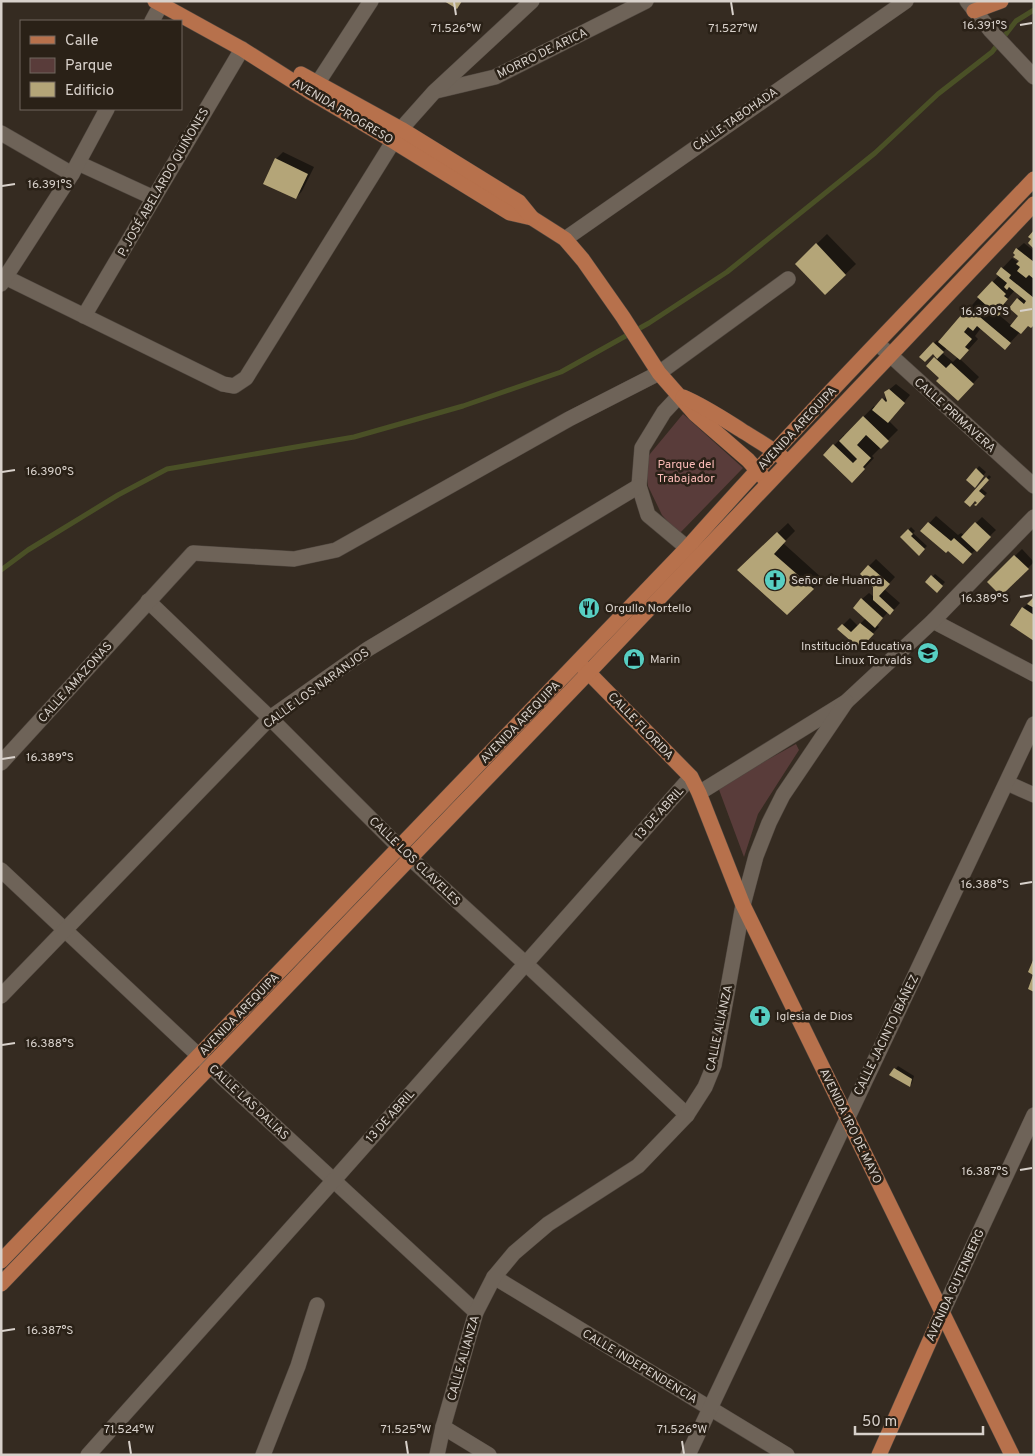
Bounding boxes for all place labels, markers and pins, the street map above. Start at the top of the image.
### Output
church icon: Señor de Huanca [763,568,787,592]
place label: Señor de Huanca [791,573,882,589]
restaurant icon: Orgullo Nortello [577,596,601,620]
place label: Orgullo Nortello [605,601,692,617]
place label: Institución Educativa Linux Torvalds [801,639,912,669]
school or university icon: Institución Educativa Linux Torvalds [916,641,940,665]
shop icon: Marin [622,647,646,671]
place label: Marin [650,652,680,668]
church icon: Iglesia de Dios [748,1004,772,1028]
place label: Iglesia de Dios [776,1009,853,1025]

